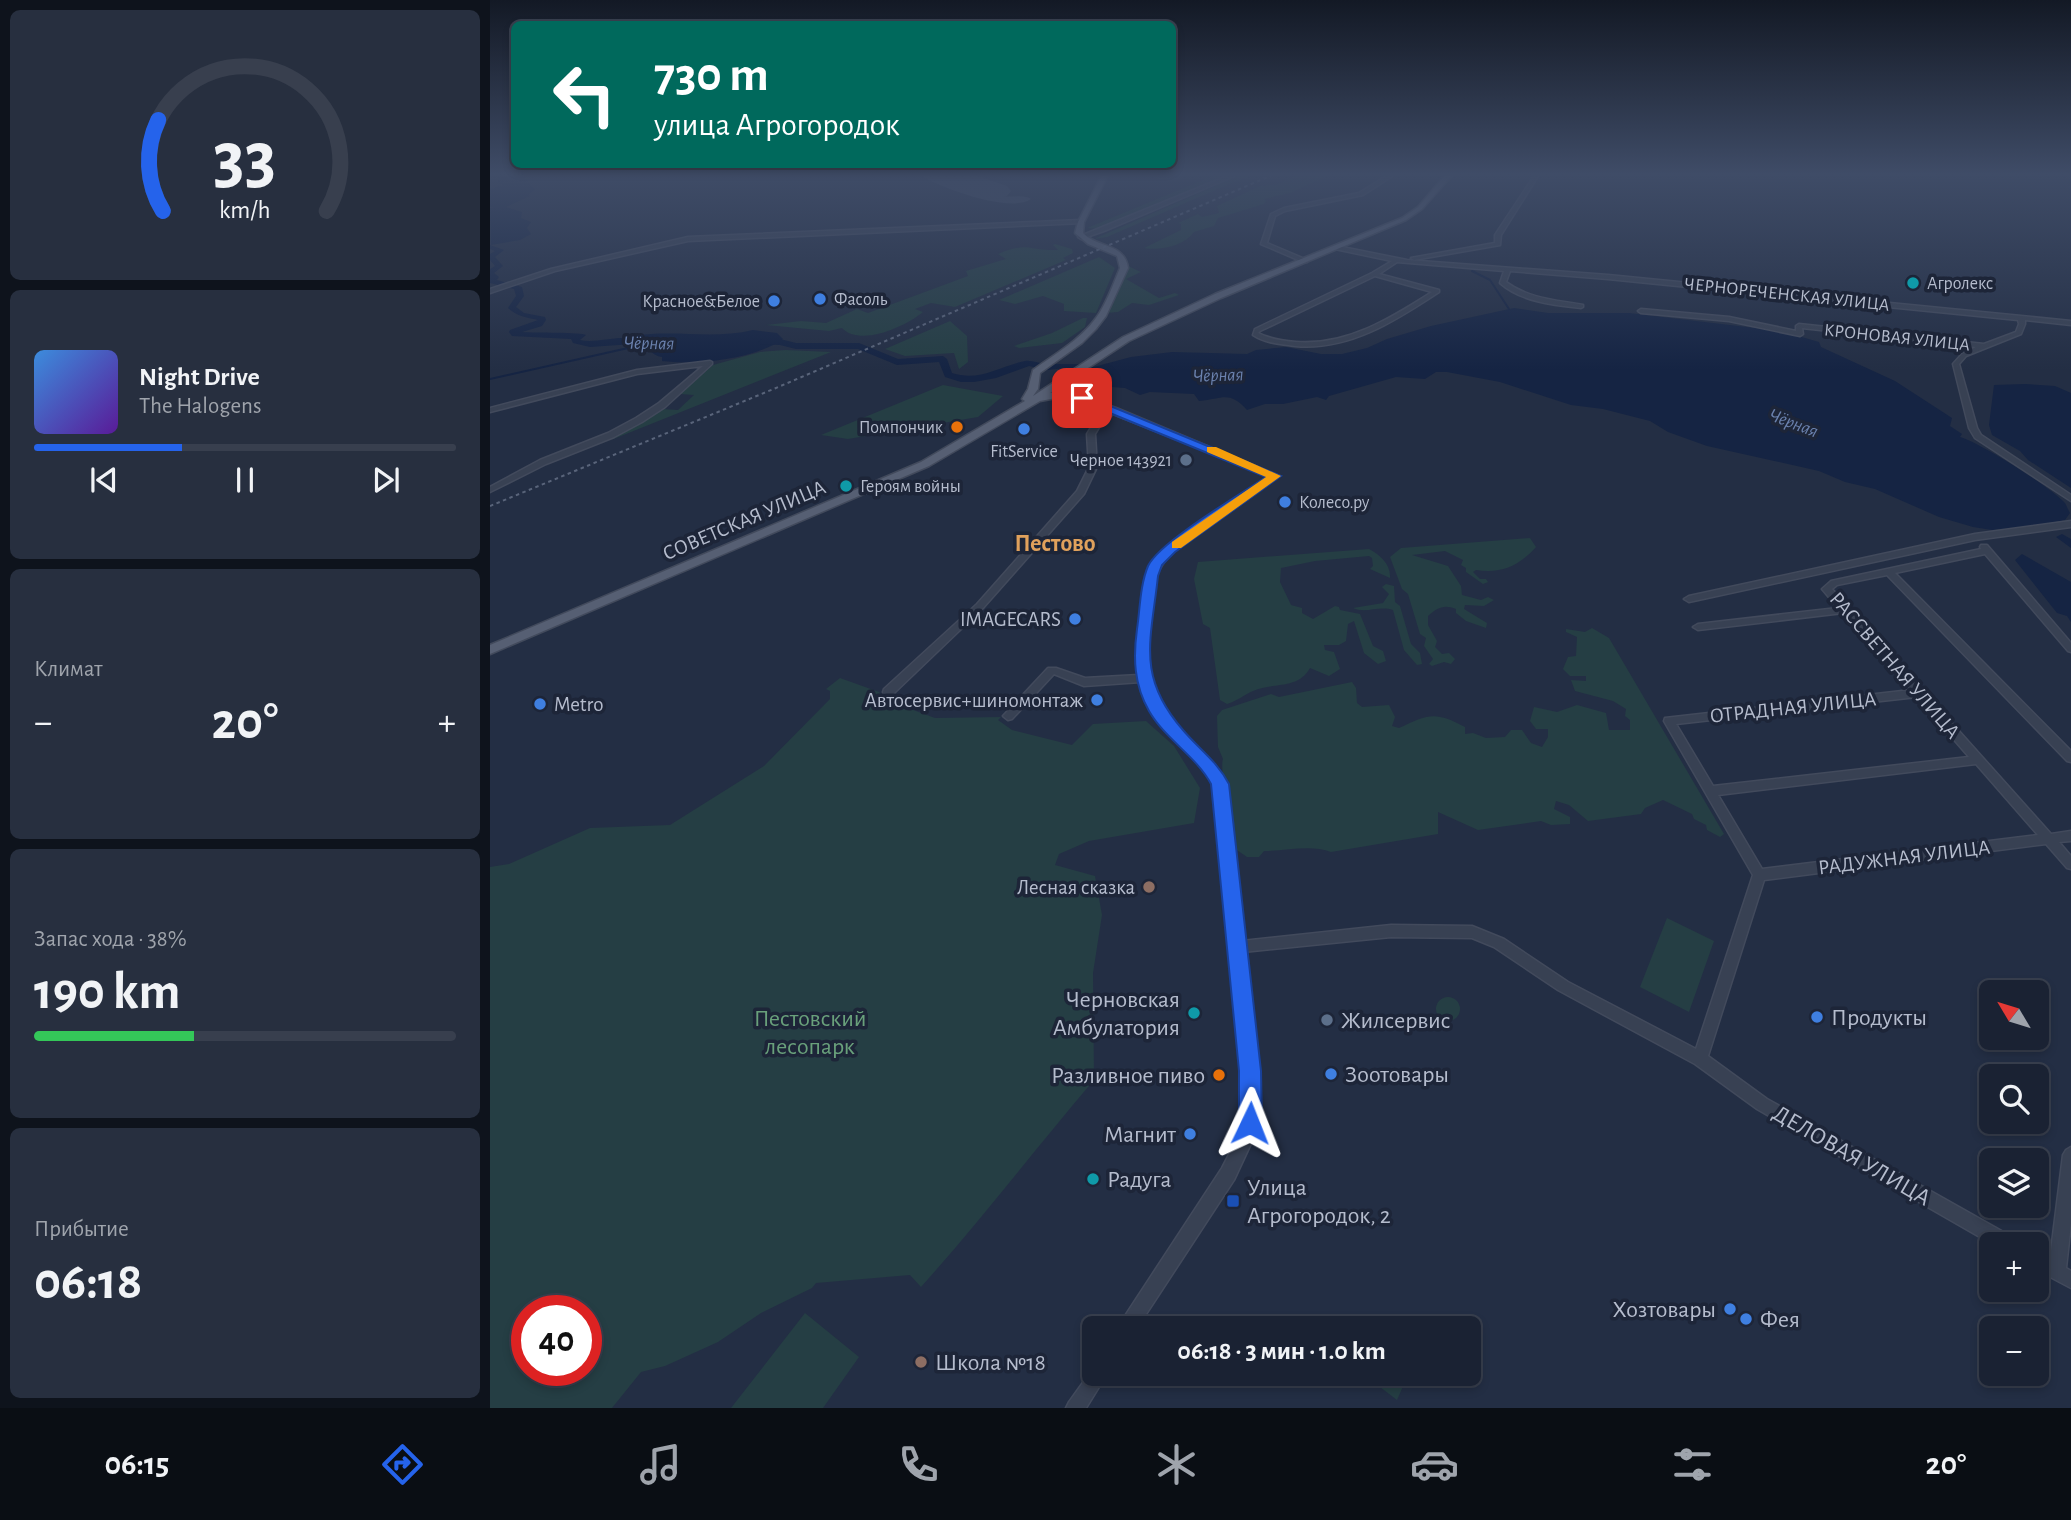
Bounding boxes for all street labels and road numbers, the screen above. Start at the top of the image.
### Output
street label: ЧЕРНОРЕЧЕНСКАЯ УЛИЦА [1683,275,1891,315]
street label: КРОНОВАЯ УЛИЦА [1823,321,1971,355]
street label: СОВЕТСКАЯ УЛИЦА [660,477,829,564]
street label: РАССВЕТНАЯ УЛИЦА [1826,588,1964,743]
street label: ОТРАДНАЯ УЛИЦА [1709,688,1877,727]
street label: РАДУЖНАЯ УЛИЦА [1817,837,1991,878]
street label: ДЕЛОВАЯ УЛИЦА [1768,1101,1935,1211]

